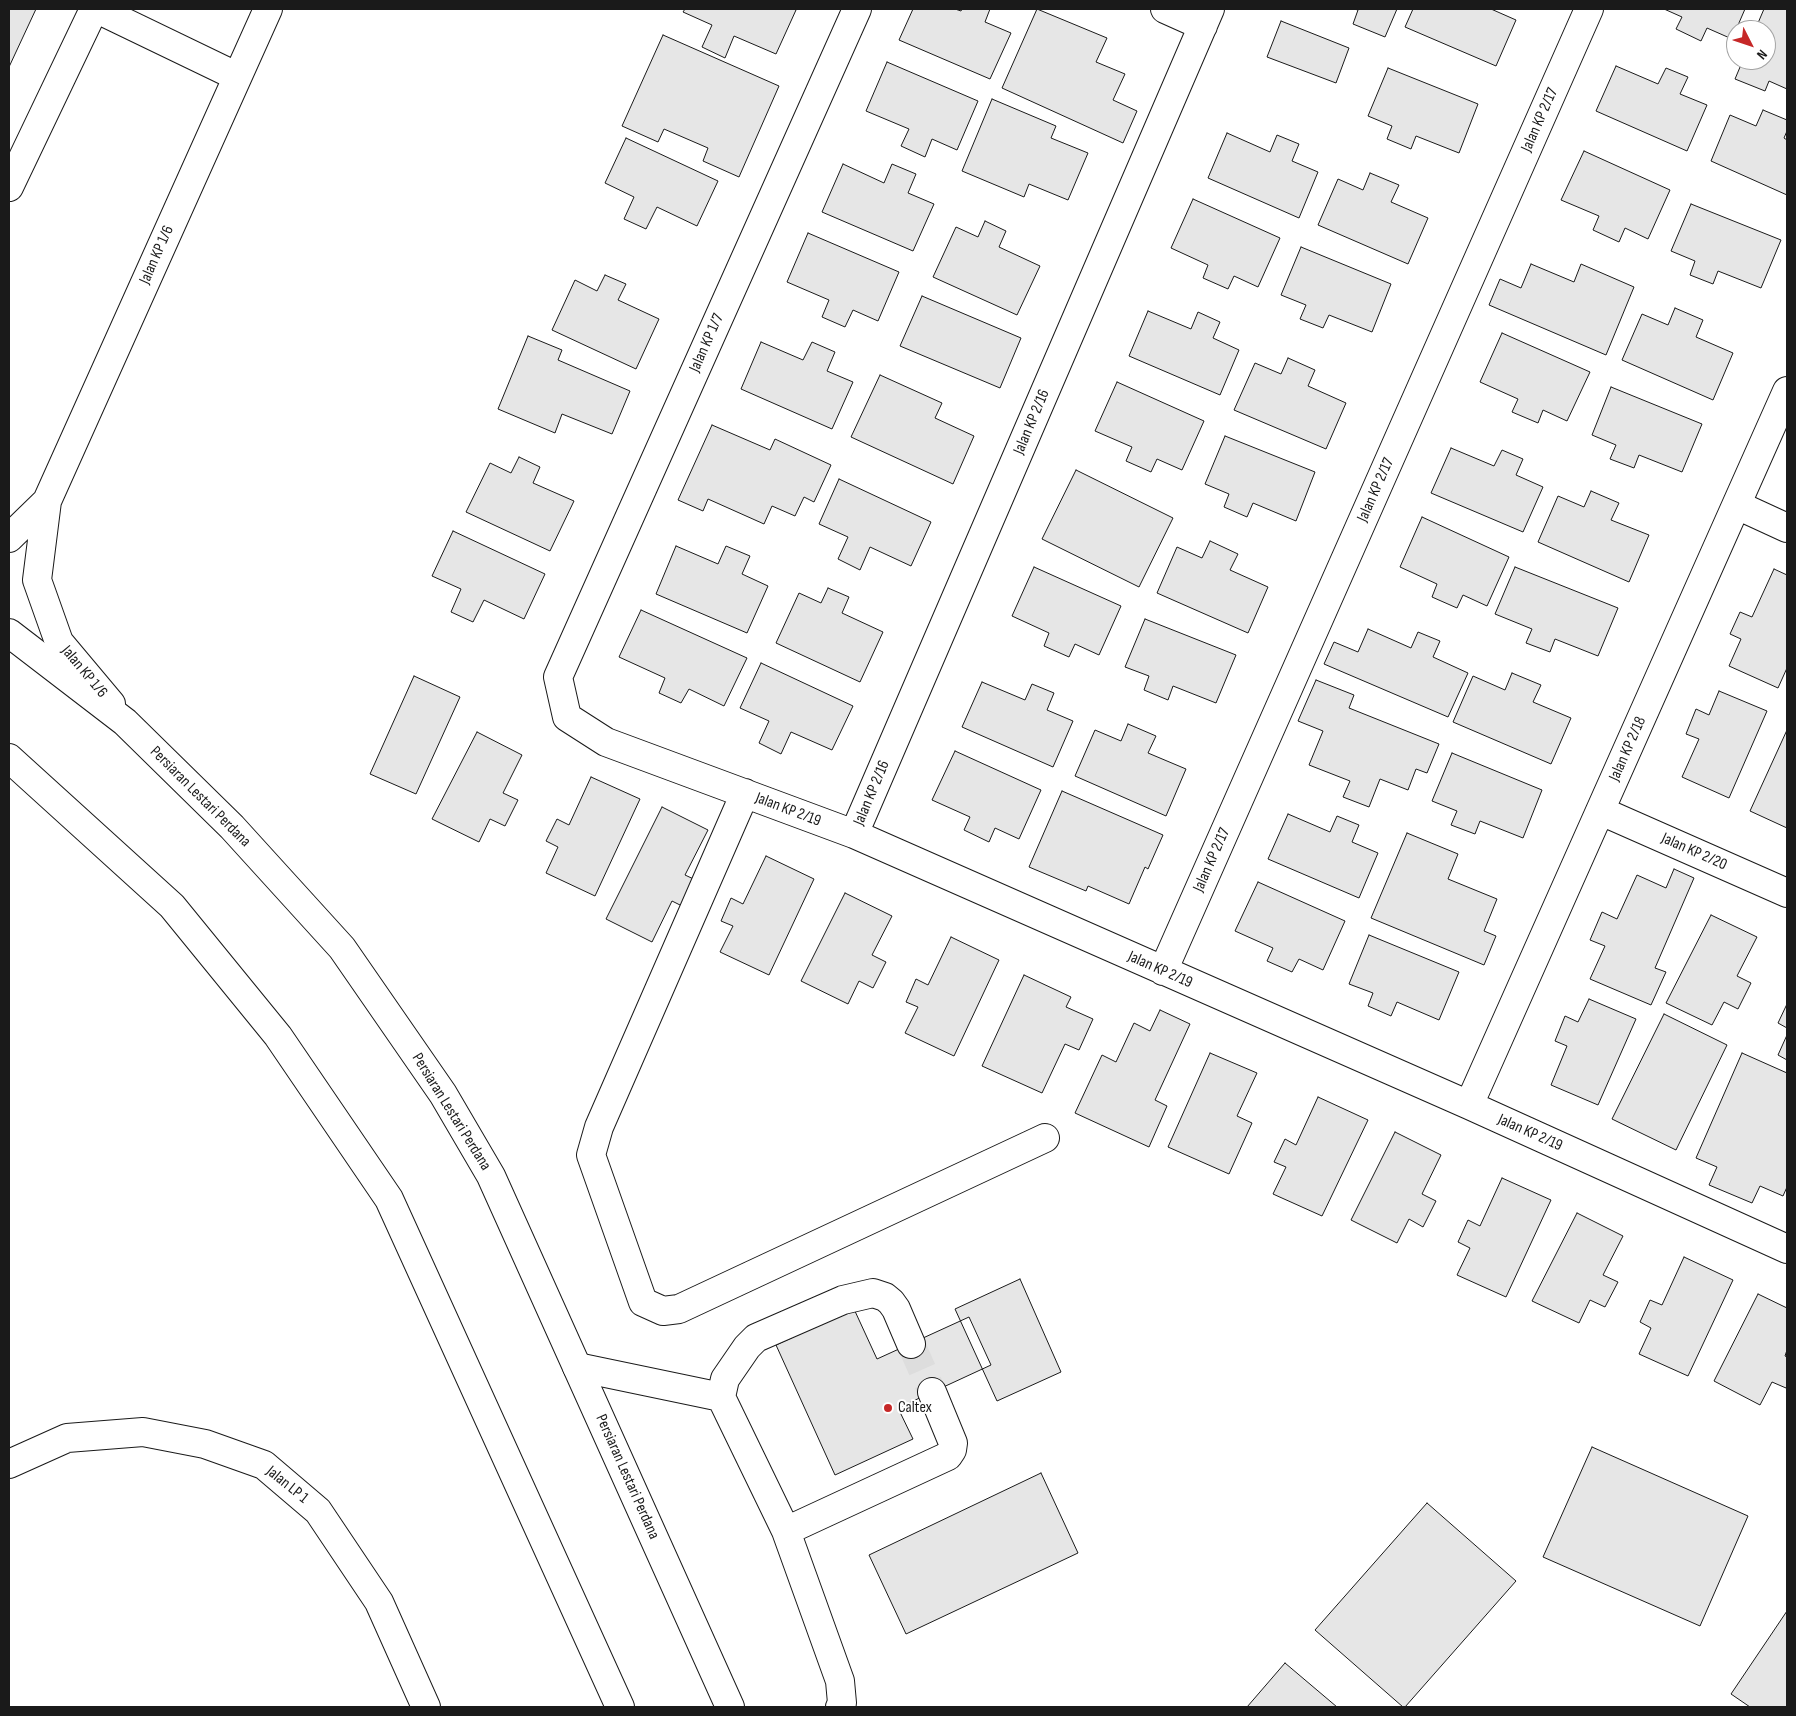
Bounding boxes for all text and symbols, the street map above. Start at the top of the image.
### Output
north arrow [1726,20,1776,70]
text: N [1753,46,1771,63]
street label: Jalan KP 2/17 [1517,85,1563,155]
street label: Jalan KP 1/6 [136,223,178,287]
street label: Jalan KP 1/7 [686,311,728,375]
street label: Jalan KP 2/16 [1010,387,1054,457]
street label: Jalan KP 2/17 [1353,455,1399,525]
street label: Jalan KP 1/6 [57,642,111,702]
street label: Jalan KP 2/18 [1605,714,1651,784]
street label: Persiaran Lestari Perdana [146,743,254,851]
street label: Jalan KP 2/16 [850,758,894,828]
street label: Jalan KP 2/19 [752,789,824,831]
street label: Jalan KP 2/17 [1189,825,1235,895]
street label: Jalan KP 2/20 [1658,829,1730,875]
street label: Jalan KP 2/19 [1125,947,1195,993]
street label: Persiaran Lestari Perdana [407,1050,495,1174]
street label: Jalan KP 2/19 [1495,1110,1565,1156]
place label: Caltex [898,1398,932,1418]
marker: Caltex [882,1402,894,1414]
street label: Persiaran Lestari Perdana [591,1412,663,1542]
street label: Jalan LP 1 [262,1462,312,1508]

